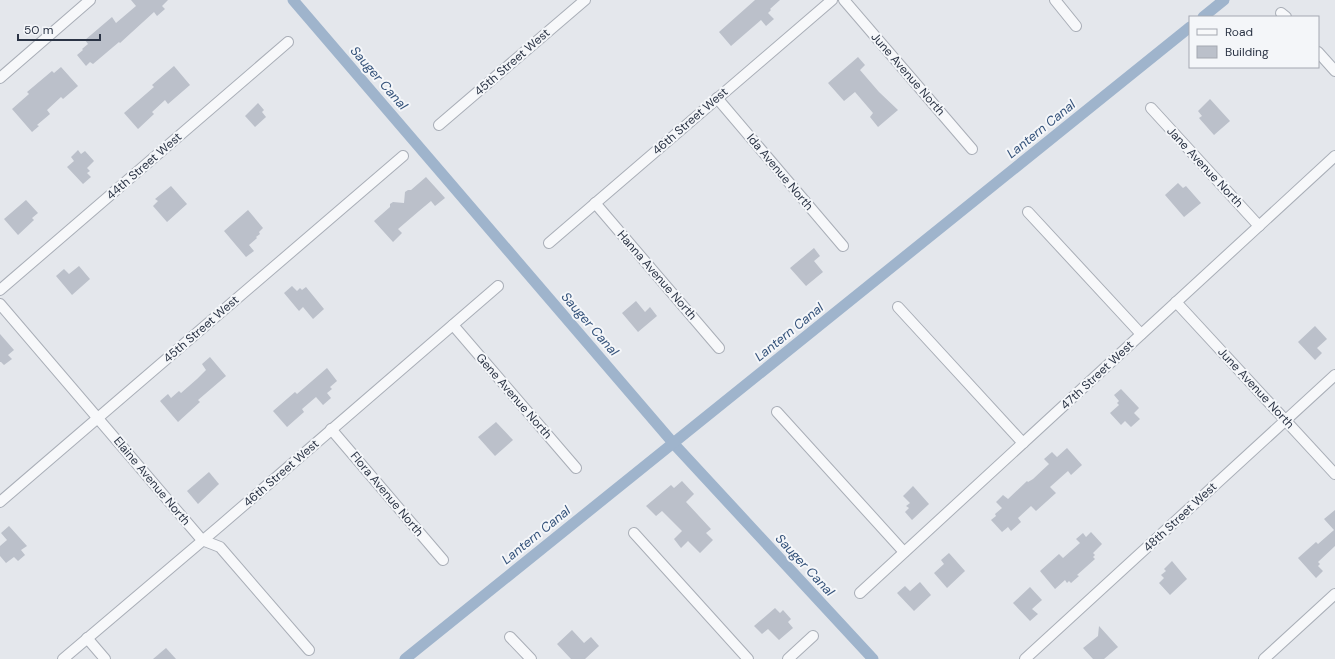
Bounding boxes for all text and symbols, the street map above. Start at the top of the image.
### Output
scale bar [18,16,100,42]
legend [1189,16,1319,68]
text: 50 m [24,22,53,38]
text: Road [1225,24,1253,40]
street label: 45th Street West [471,25,553,99]
street label: June Avenue North [867,29,949,119]
water label: Sauger Canal [347,43,412,114]
text: Building [1225,44,1269,60]
street label: 46th Street West [649,84,731,158]
water label: Lantern Canal [1003,95,1080,162]
street label: Jane Avenue North [1163,123,1247,211]
street label: 44th Street West [103,129,185,203]
street label: Ida Avenue North [743,130,817,214]
street label: Hanna Avenue North [614,227,700,323]
water label: Sauger Canal [558,289,623,360]
street label: 45th Street West [160,292,242,366]
water label: Lantern Canal [751,298,828,365]
street label: 47th Street West [1057,337,1137,413]
street label: June Avenue North [1214,344,1298,432]
street label: Gene Avenue North [472,350,556,442]
street label: Elaine Avenue North [110,433,194,529]
street label: 46th Street West [240,436,322,510]
street label: Flora Avenue North [347,448,427,540]
street label: 48th Street West [1140,479,1220,555]
water label: Lantern Canal [498,501,575,568]
water label: Sauger Canal [772,530,839,601]

